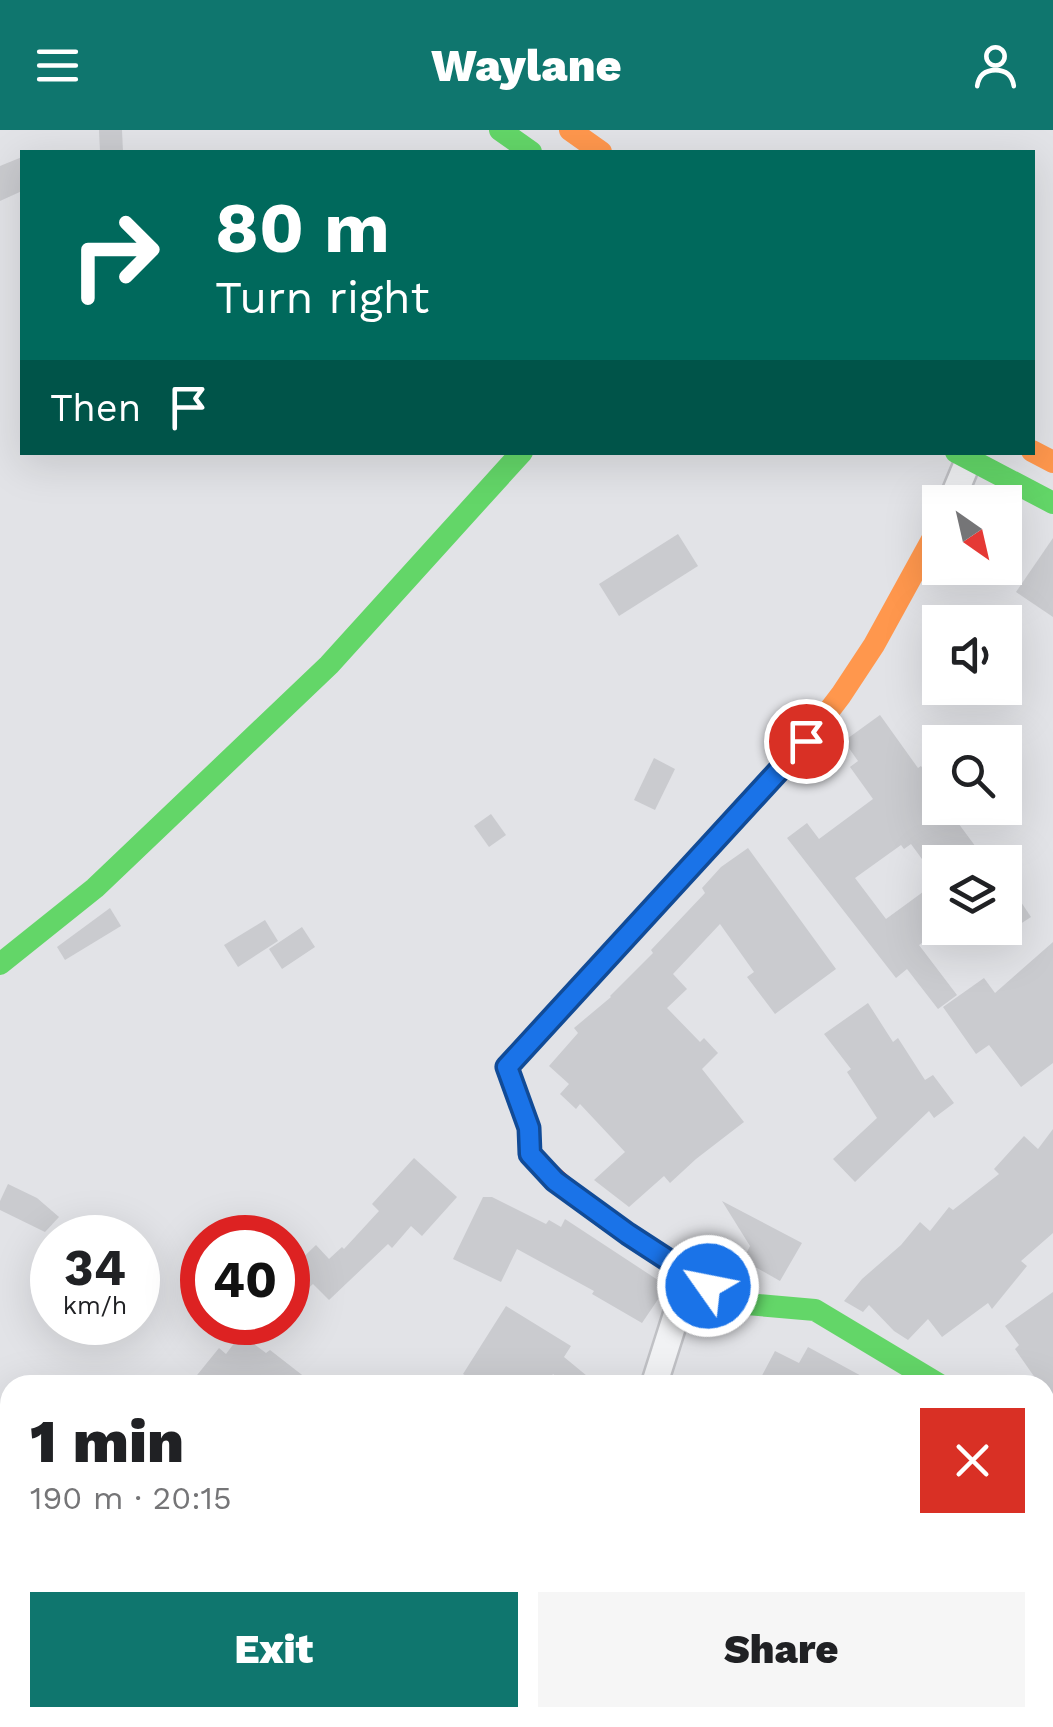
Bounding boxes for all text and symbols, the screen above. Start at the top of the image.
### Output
icon: menu [30,38,85,93]
icon: person [968,38,1023,93]
text: Waylane [431,39,622,92]
text: 80 m [215,187,390,269]
icon: right [50,190,180,320]
text: Turn right [215,271,429,324]
icon: arrive [161,380,216,435]
text: Then [50,386,141,430]
north arrow [922,485,1022,585]
map controls [922,485,1022,945]
button: sound [922,605,1022,705]
pin [764,699,849,784]
icon: arrive [779,714,834,769]
button: search [922,725,1022,825]
button: layers [922,845,1022,945]
speed limit sign: 40 [180,1215,310,1345]
position arrow [656,1234,760,1338]
text: 34 [64,1238,126,1297]
text: km/h [63,1291,127,1320]
text: 1 min [30,1406,184,1477]
button: close [920,1408,1025,1513]
text: 190 m · 20:15 [30,1479,232,1517]
button: Exit [30,1592,518,1707]
button: Share [538,1592,1025,1707]

